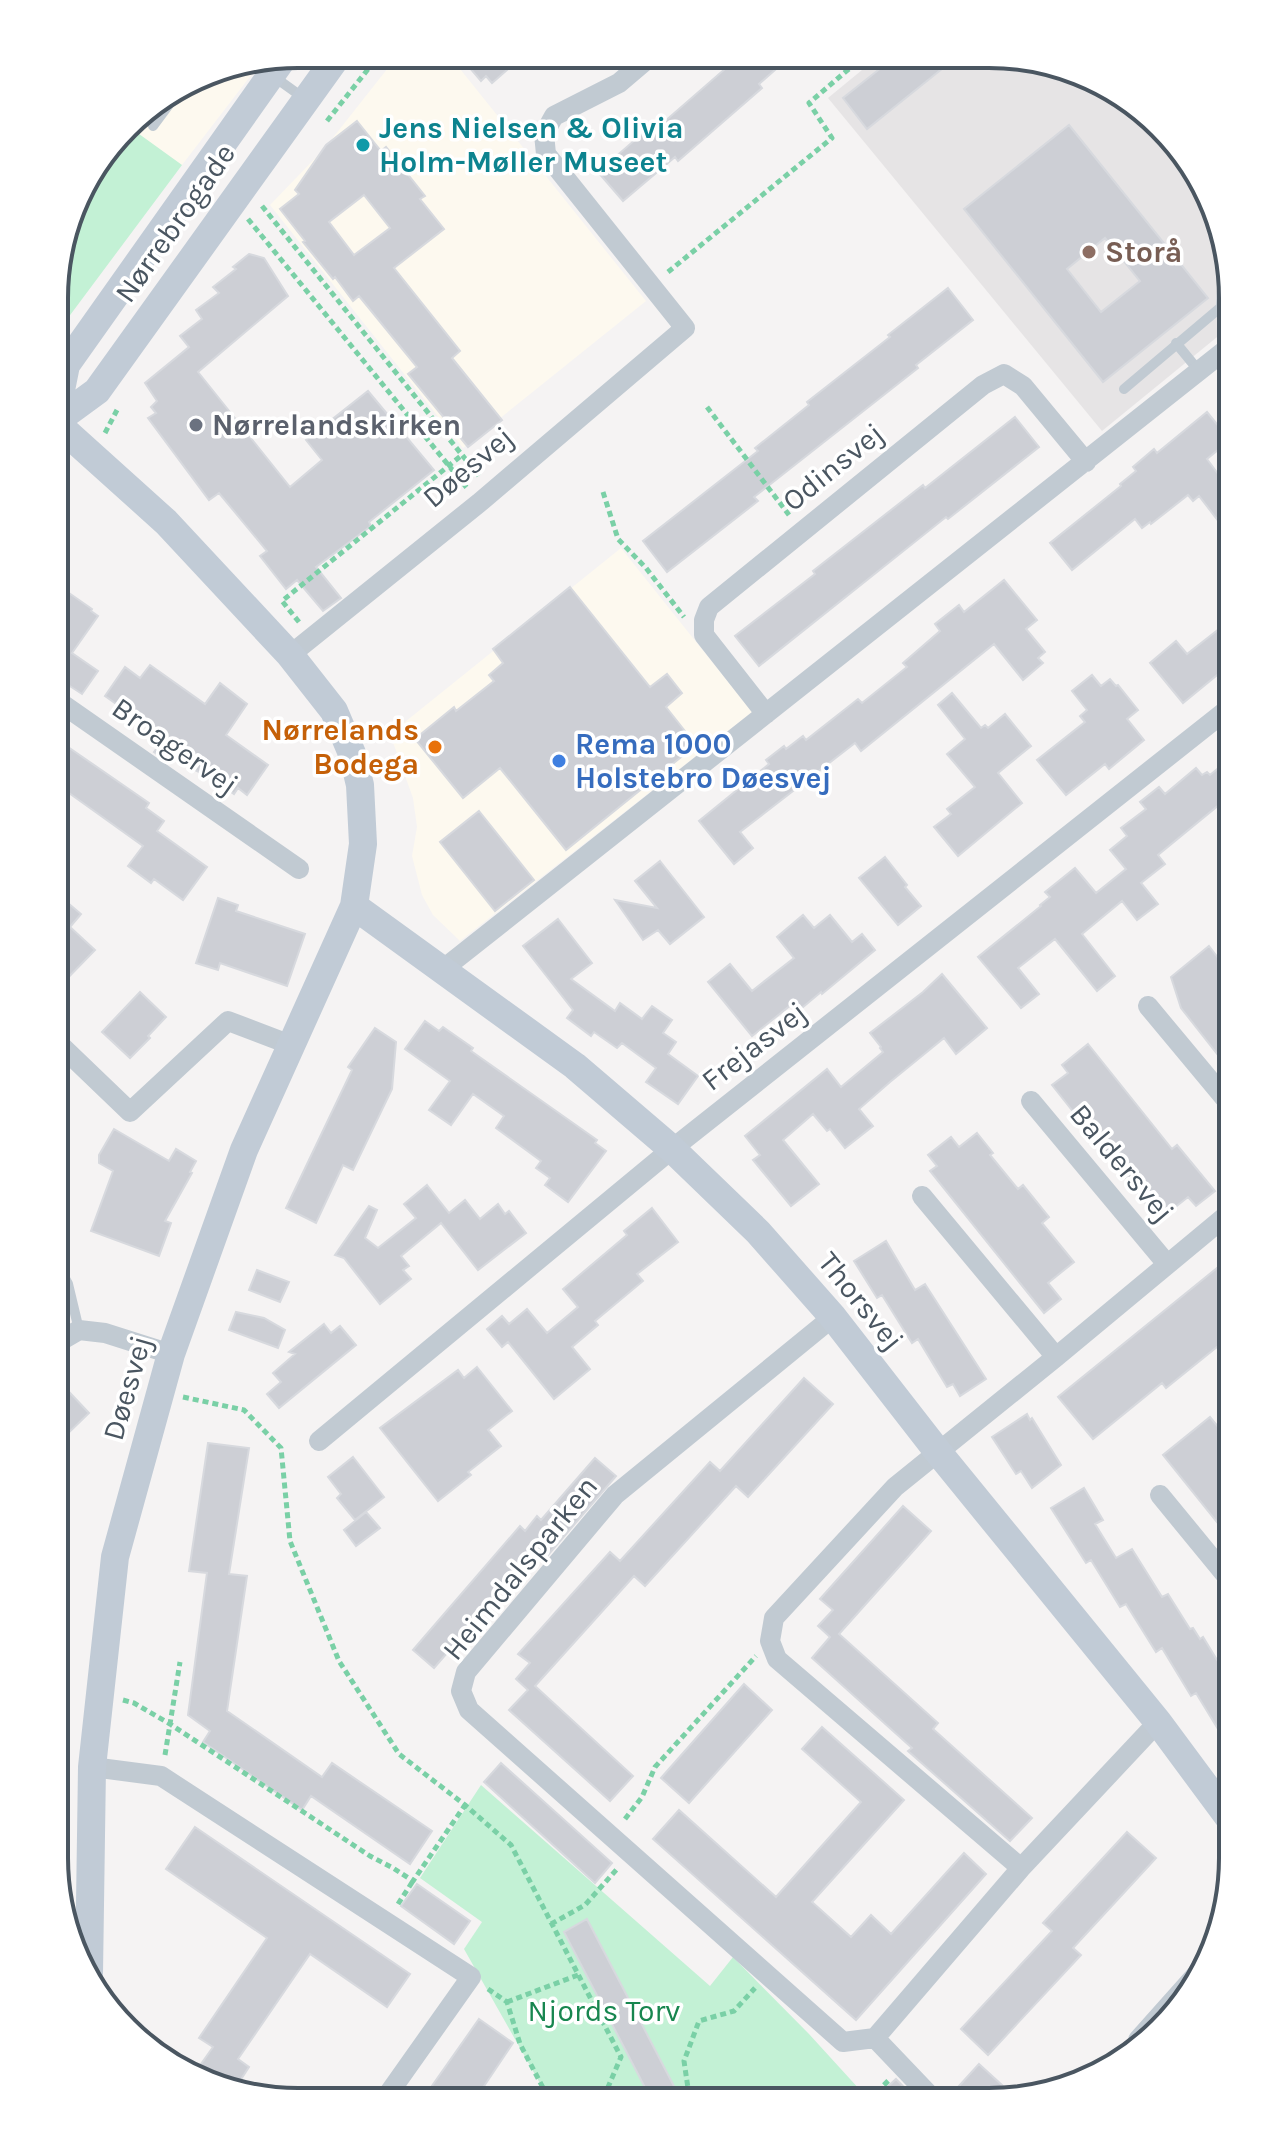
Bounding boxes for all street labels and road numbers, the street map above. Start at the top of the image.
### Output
street label: Nørrebrogade [107,137,243,309]
street label: Odinsvej [775,415,891,519]
street label: Døesvej [415,419,521,515]
street label: Broagervej [105,690,245,802]
street label: Frejasvej [694,994,814,1098]
street label: Baldersvej [1062,1097,1182,1229]
street label: Thorsvej [811,1245,911,1357]
street label: Døesvej [95,1331,159,1445]
street label: Heimdalsparken [435,1469,605,1667]

